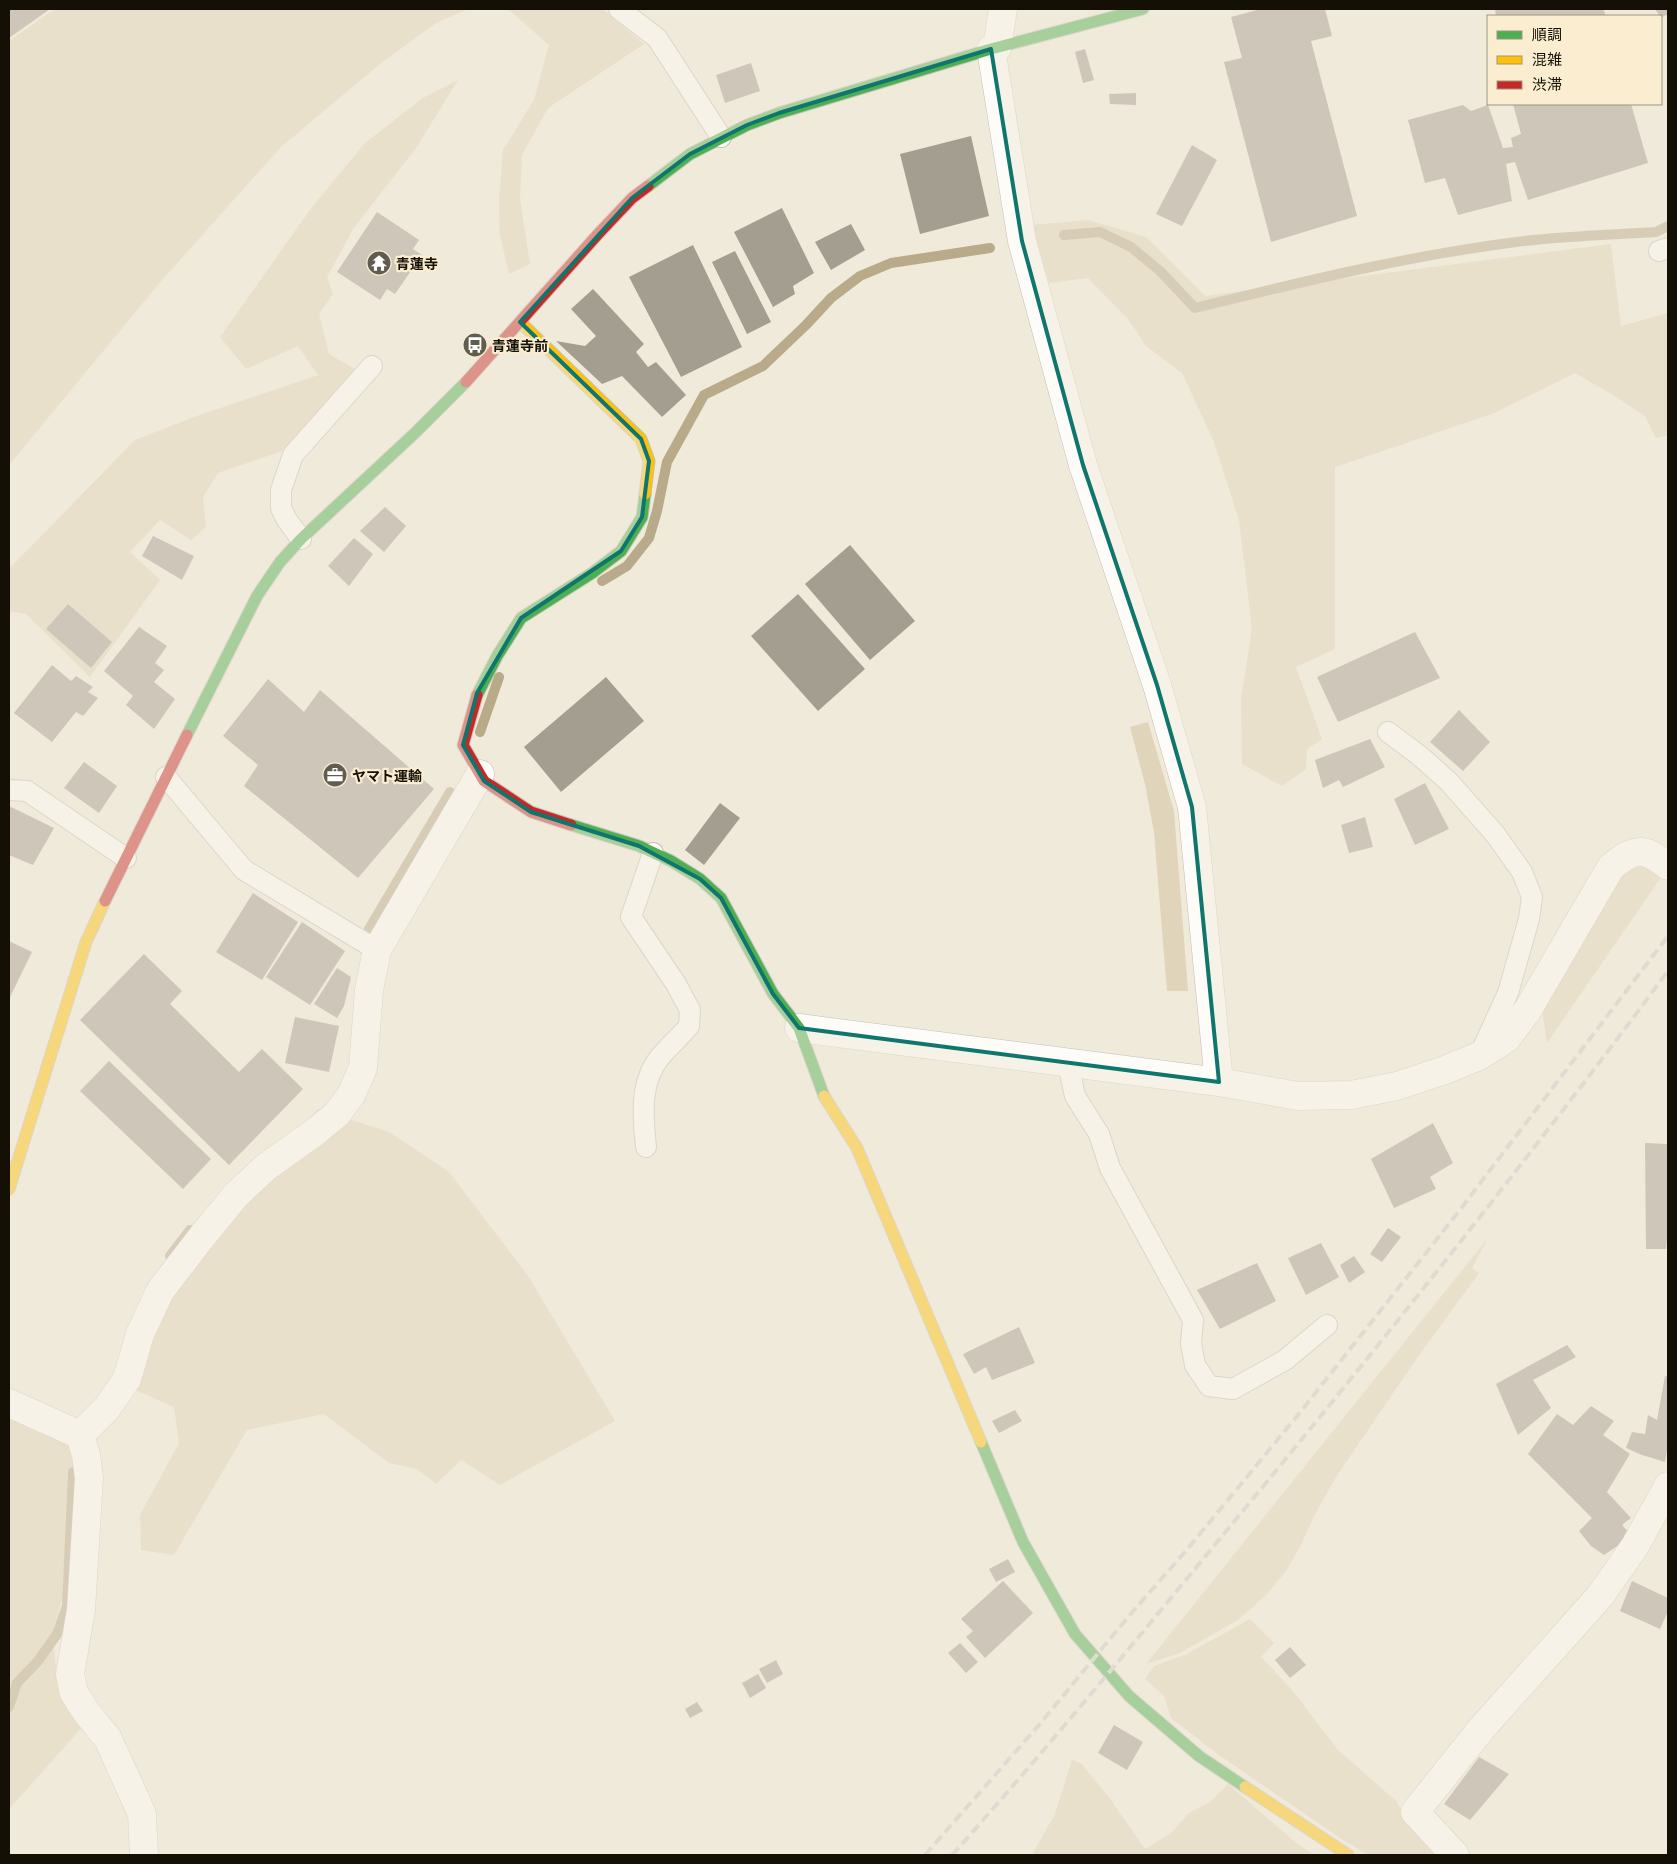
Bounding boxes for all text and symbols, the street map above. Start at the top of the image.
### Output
legend [1487,15,1662,105]
text: 順調 [1532,24,1562,44]
text: 混雑 [1532,49,1562,69]
text: 渋滞 [1532,74,1562,94]
temple icon: 青蓮寺 [366,250,392,276]
place label: 青蓮寺 [396,254,438,273]
bus stop icon: 青蓮寺前 [462,332,488,358]
place label: 青蓮寺前 [492,336,548,355]
office icon: ヤマト運輸 [322,762,348,788]
place label: ヤマト運輸 [352,766,422,785]

